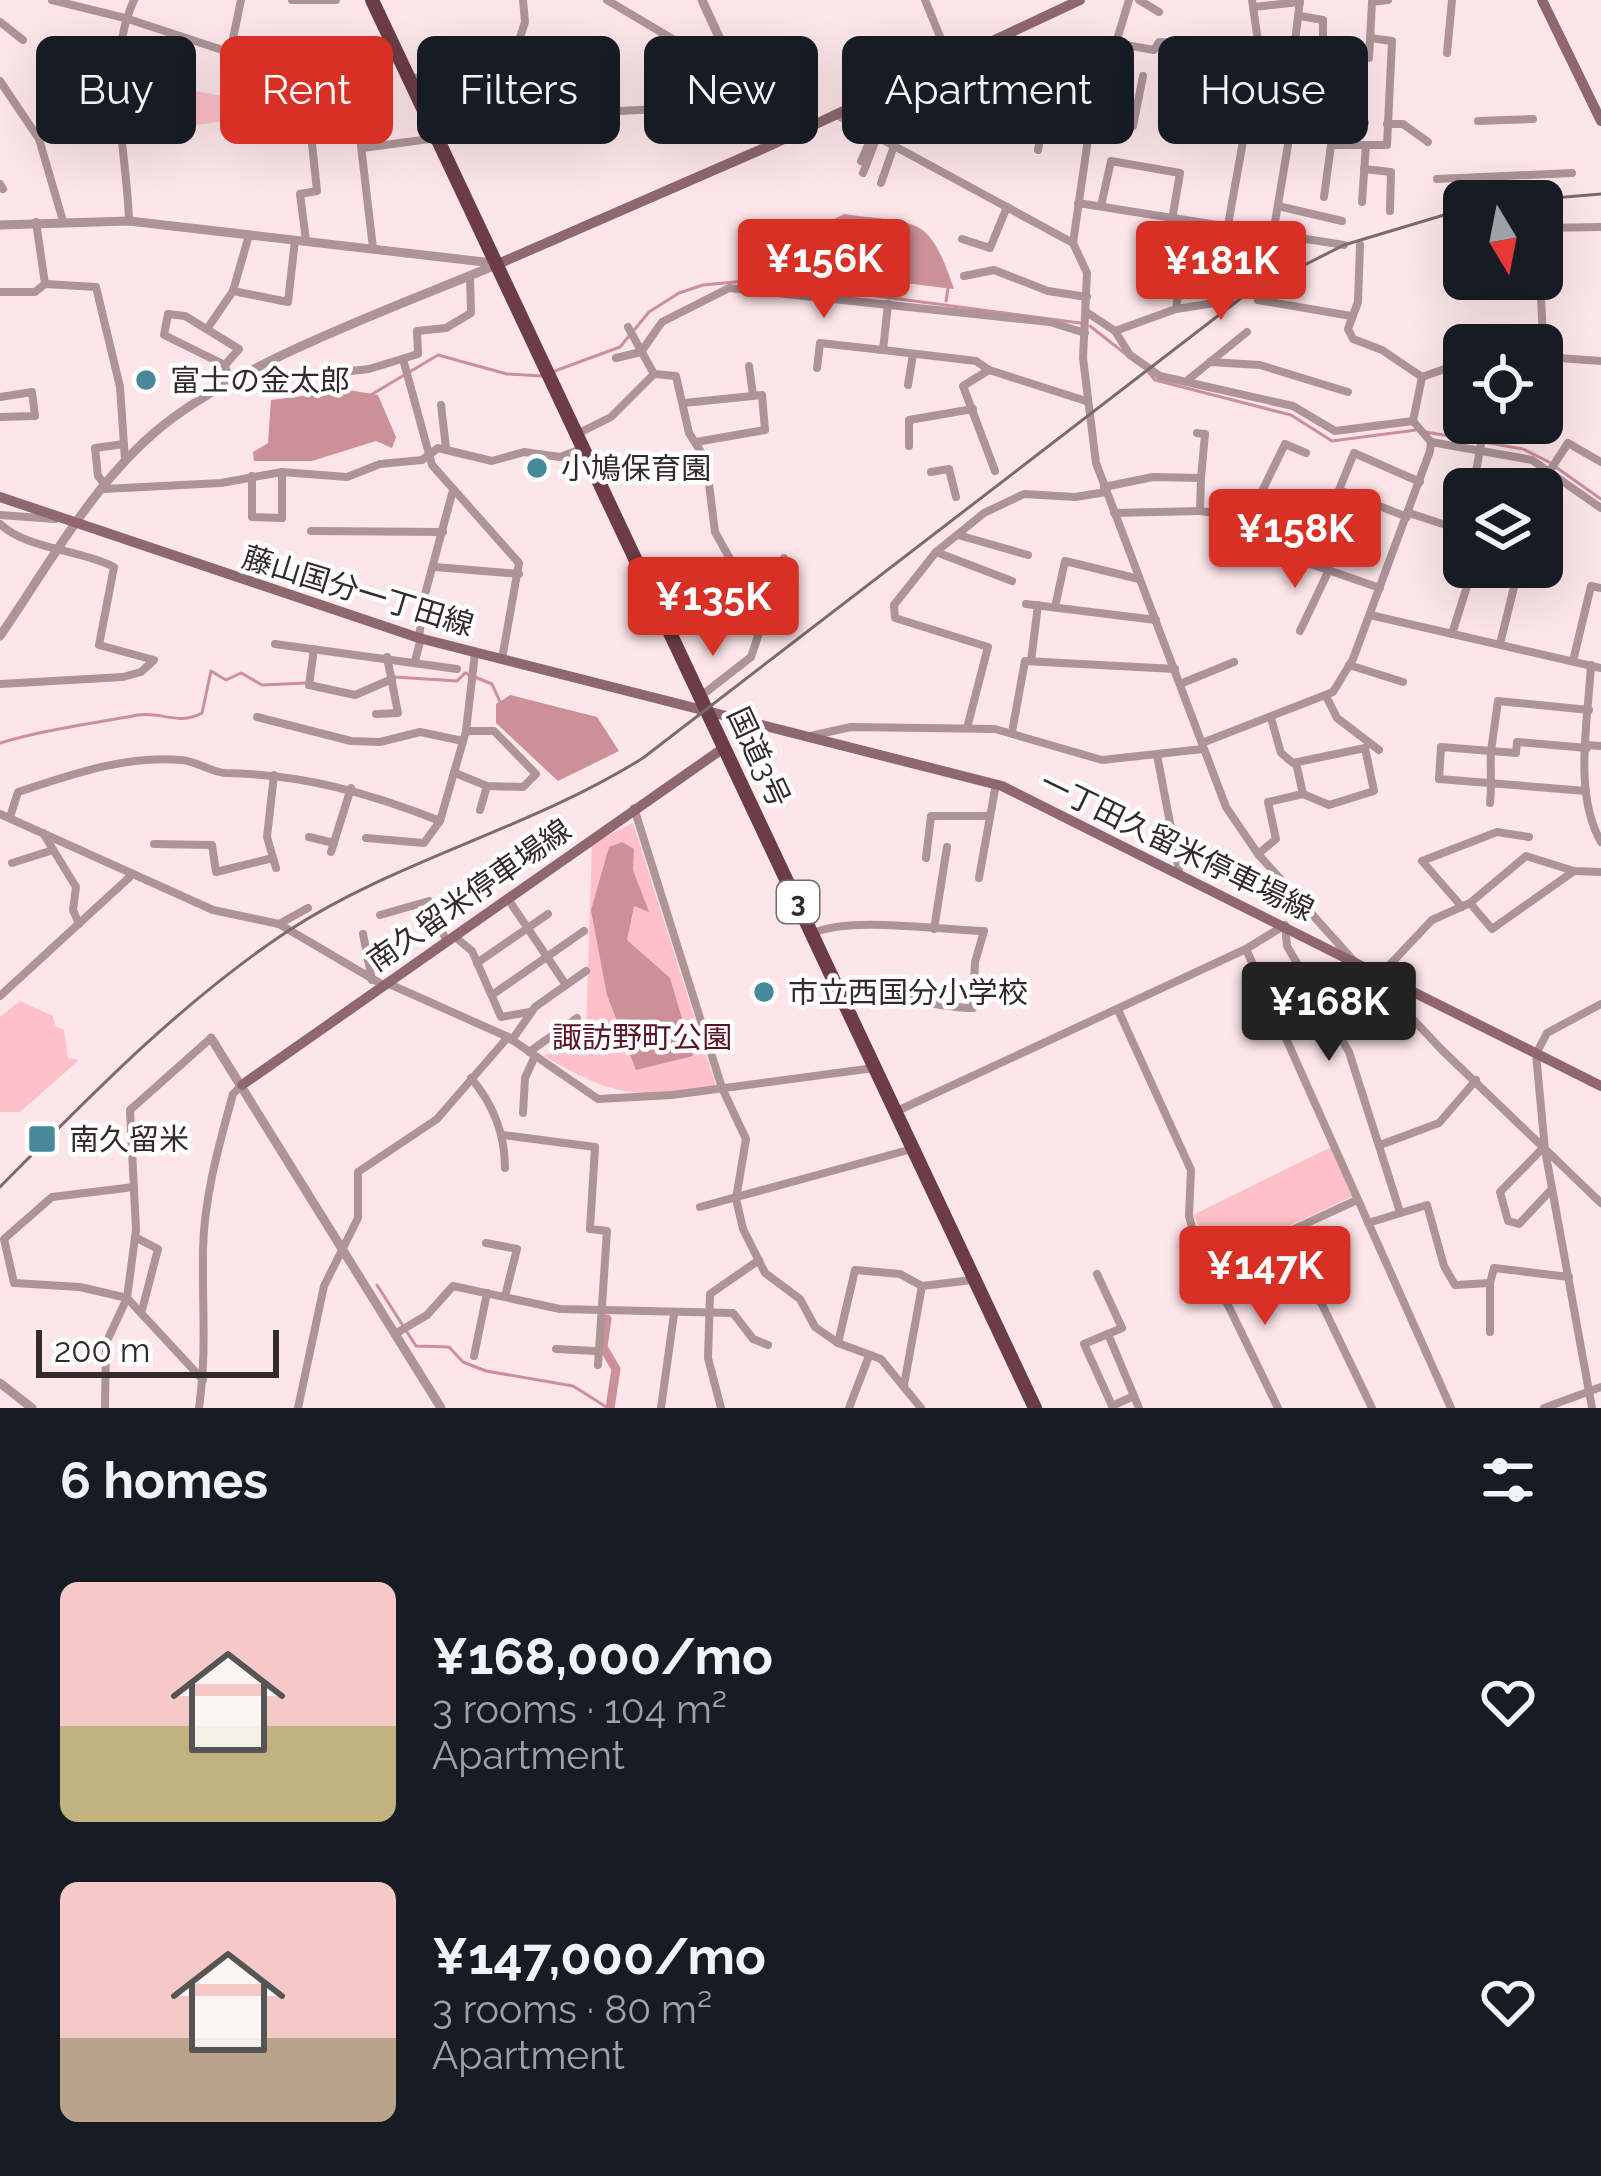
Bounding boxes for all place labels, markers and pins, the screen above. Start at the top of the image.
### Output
pin: ¥156K [740,219,908,321]
pin: ¥181K [1137,221,1305,323]
place label: 富士の金太郎 [170,363,350,398]
marker: 富士の金太郎 [133,367,159,393]
place label: 小鳩保育園 [561,451,711,486]
marker: 小鳩保育園 [524,455,550,481]
pin: ¥158K [1211,489,1379,591]
pin: ¥135K [629,557,797,659]
pin: ¥168K [1245,962,1413,1064]
place label: 市立西国分小学校 [788,975,1028,1010]
marker: 市立西国分小学校 [751,979,777,1005]
place label: 南久留米 [69,1122,189,1157]
marker: 南久留米 [26,1123,58,1155]
pin: ¥147K [1181,1226,1349,1328]

